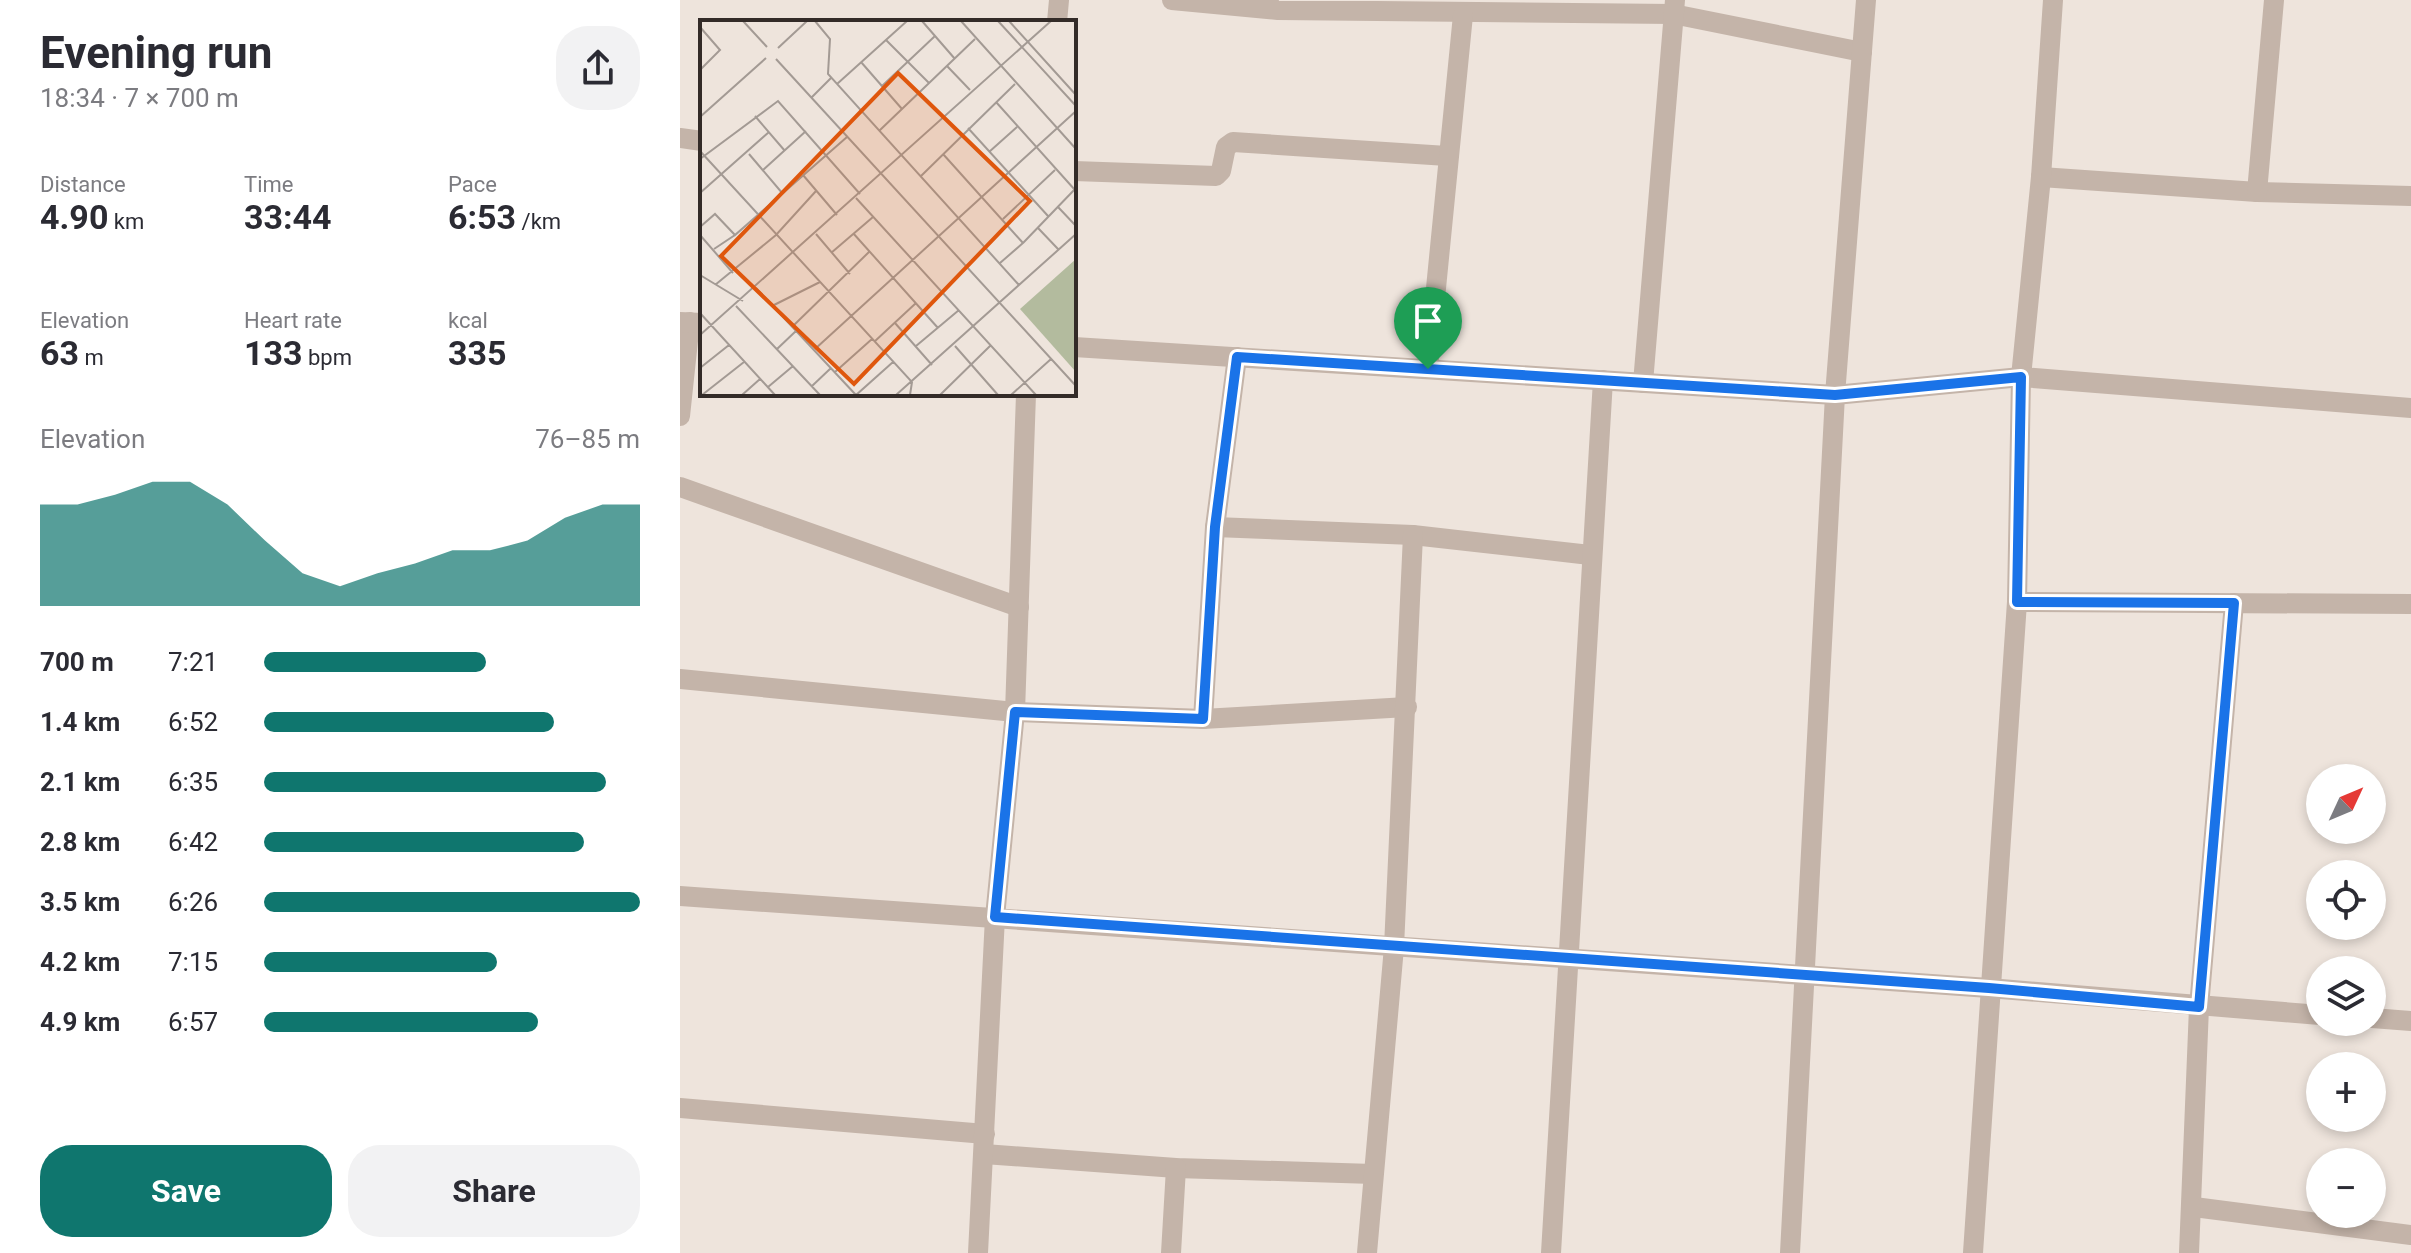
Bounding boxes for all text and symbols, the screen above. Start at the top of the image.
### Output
inset map [700,20,1076,396]
button: share [556,26,640,110]
text: Evening run [40,27,272,79]
text: 18:34 · 7 × 700 m [40,83,239,113]
text: Distance [40,172,126,197]
text: Time [244,172,293,197]
text: Pace [448,172,497,197]
text: 4.90 [40,197,108,237]
text: 33:44 [244,197,332,237]
text: 6:53 [448,197,516,237]
text: km [108,209,144,234]
text: /km [516,209,561,234]
pin [1394,287,1462,369]
icon: arrive [1406,299,1450,343]
text: Elevation [40,308,129,333]
text: Heart rate [244,308,342,333]
text: kcal [448,308,488,333]
text: 63 [40,333,79,373]
text: 133 [244,333,303,373]
text: 335 [448,333,507,373]
text: m [79,345,104,370]
text: bpm [303,345,352,370]
text: Elevation [40,424,145,454]
text: 76–85 m [535,424,640,454]
text: 700 m [40,647,114,677]
text: 7:21 [168,647,218,677]
text: 1.4 km [40,707,120,737]
text: 6:52 [168,707,218,737]
north arrow [2306,764,2386,844]
map controls [2306,764,2386,1228]
text: 2.1 km [40,767,120,797]
text: 6:35 [168,767,218,797]
text: 2.8 km [40,827,120,857]
text: 6:42 [168,827,218,857]
button: locate [2306,860,2386,940]
text: 3.5 km [40,887,120,917]
text: 6:26 [168,887,218,917]
text: 4.2 km [40,947,120,977]
text: 7:15 [168,947,218,977]
button: layers [2306,956,2386,1036]
text: 4.9 km [40,1007,120,1037]
text: 6:57 [168,1007,218,1037]
button: + [2306,1052,2386,1132]
button: Save [40,1145,332,1237]
button: Share [348,1145,640,1237]
button: − [2306,1148,2386,1228]

